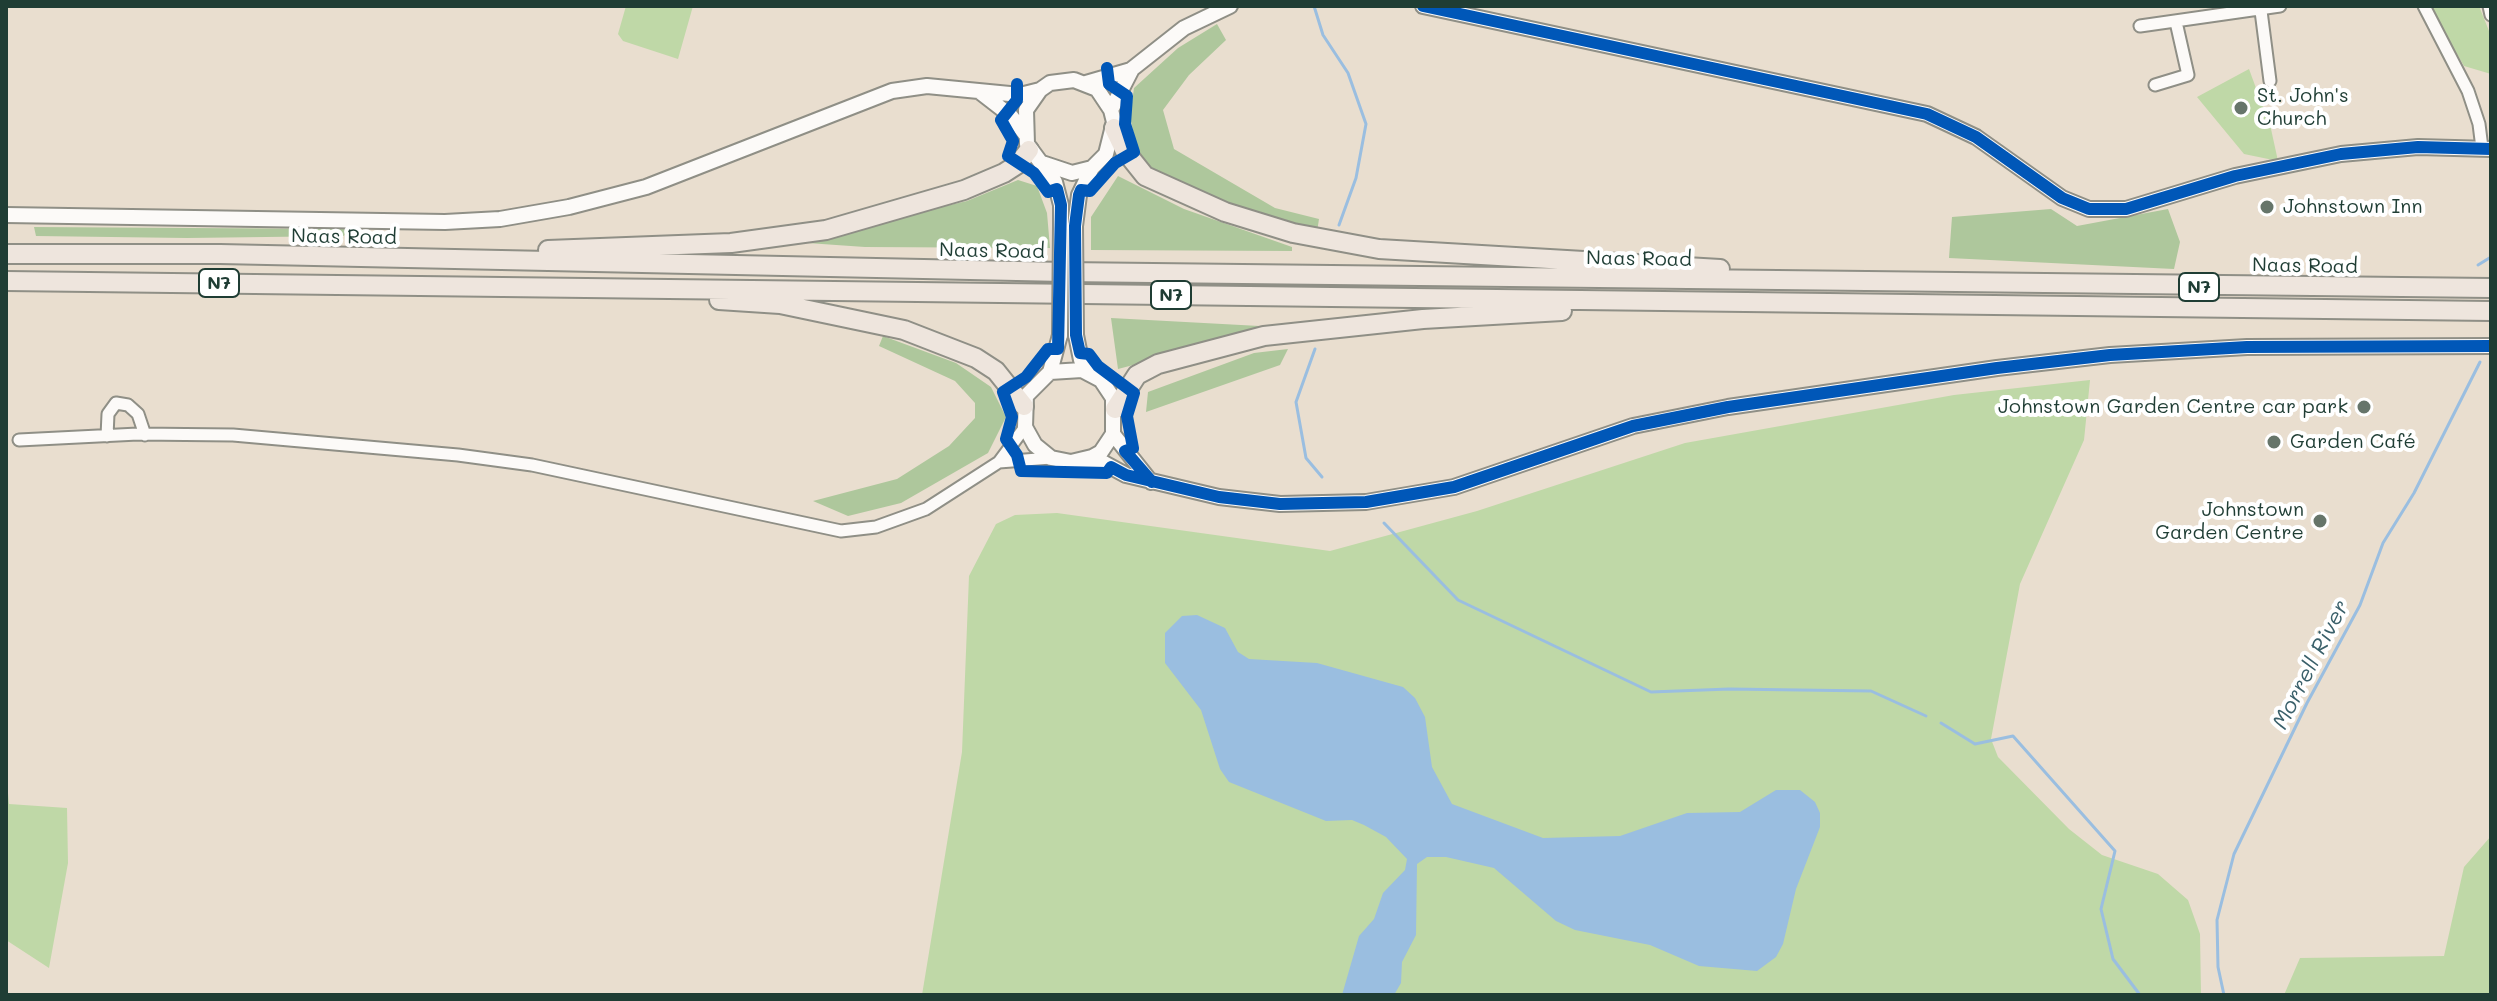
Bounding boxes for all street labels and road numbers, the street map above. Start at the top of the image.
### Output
street label: Naas Road [291,224,397,250]
street label: Naas Road [939,238,1045,264]
street label: Naas Road [1586,246,1692,272]
street label: Naas Road [2252,253,2358,279]
road number: N7 [199,269,239,297]
road number: N7 [2179,273,2219,301]
road number: N7 [1151,281,1191,309]

